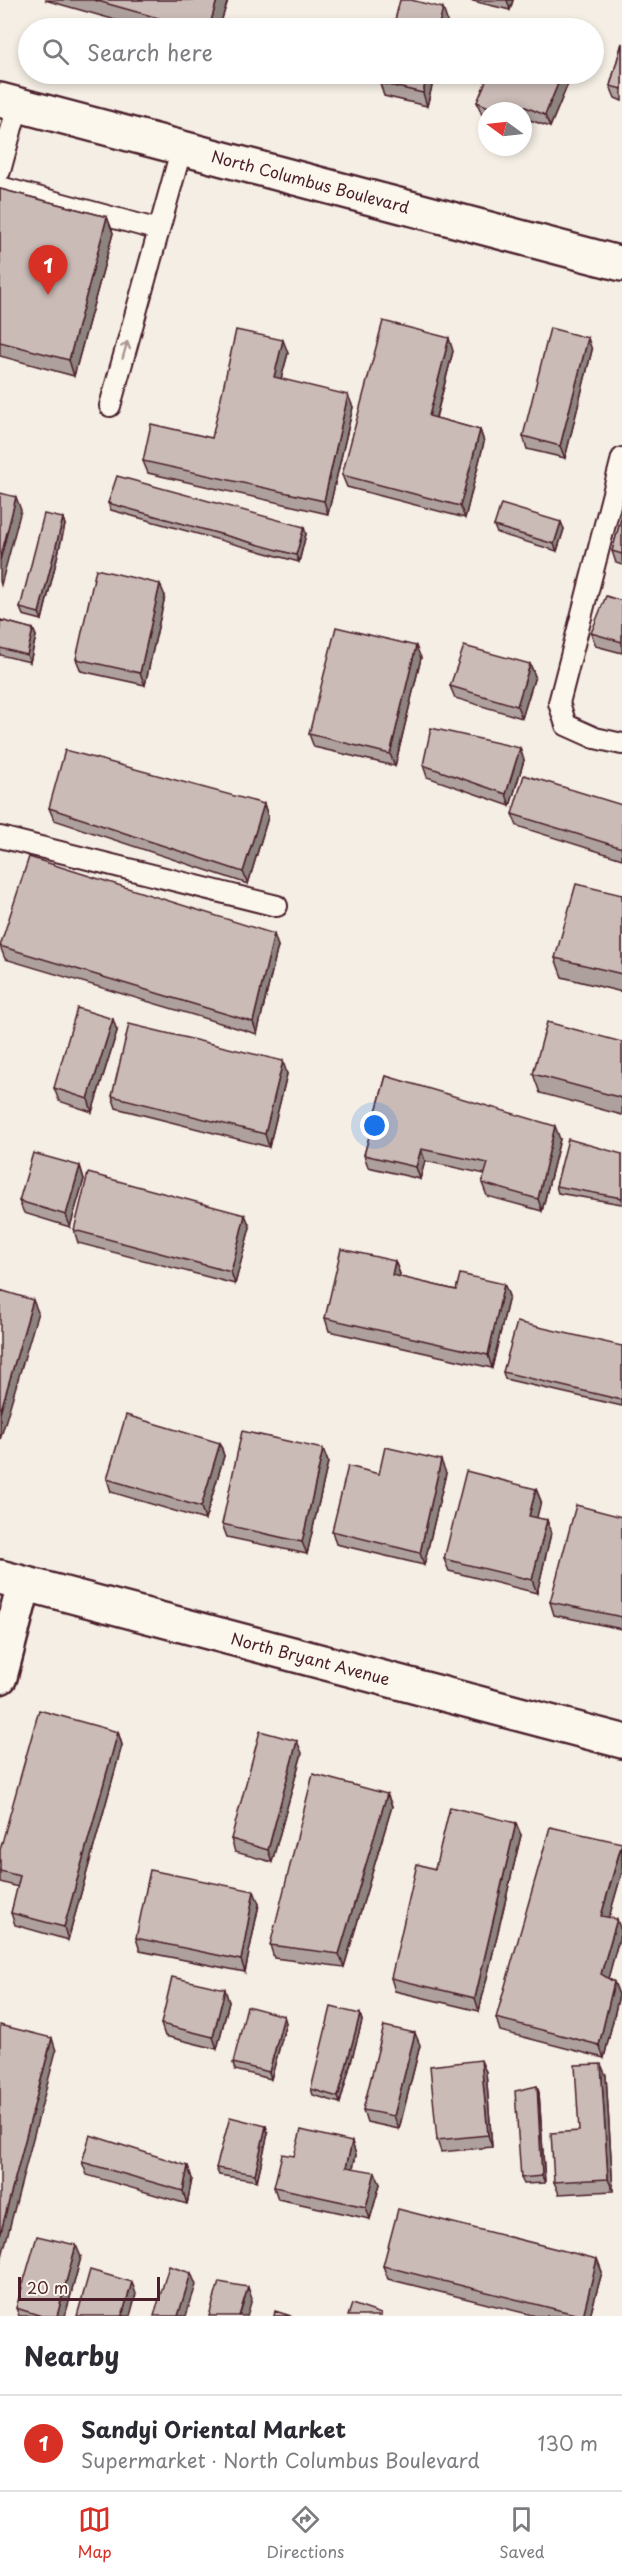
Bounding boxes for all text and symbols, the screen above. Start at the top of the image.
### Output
search box [18,18,604,84]
icon: search [39,35,72,68]
text: Search here [87,35,213,68]
north arrow [478,102,532,156]
street label: North Columbus Boulevard [209,143,413,219]
pin: 1 [28,246,68,295]
one-way arrow [120,341,132,360]
your location [360,1111,389,1140]
street label: North Bryant Avenue [229,1625,393,1690]
scale bar [18,2274,160,2302]
text: 20 m [27,2275,68,2299]
text: Nearby [24,2336,119,2375]
text: Sandyi Oriental Market [81,2412,346,2445]
text: 1 [39,2428,48,2458]
text: 130 m [538,2428,598,2458]
text: Supermarket · North Columbus Boulevard [81,2445,480,2475]
tab: Map [77,2503,112,2563]
tab: Directions [266,2503,344,2563]
tab: Saved [499,2503,545,2563]

